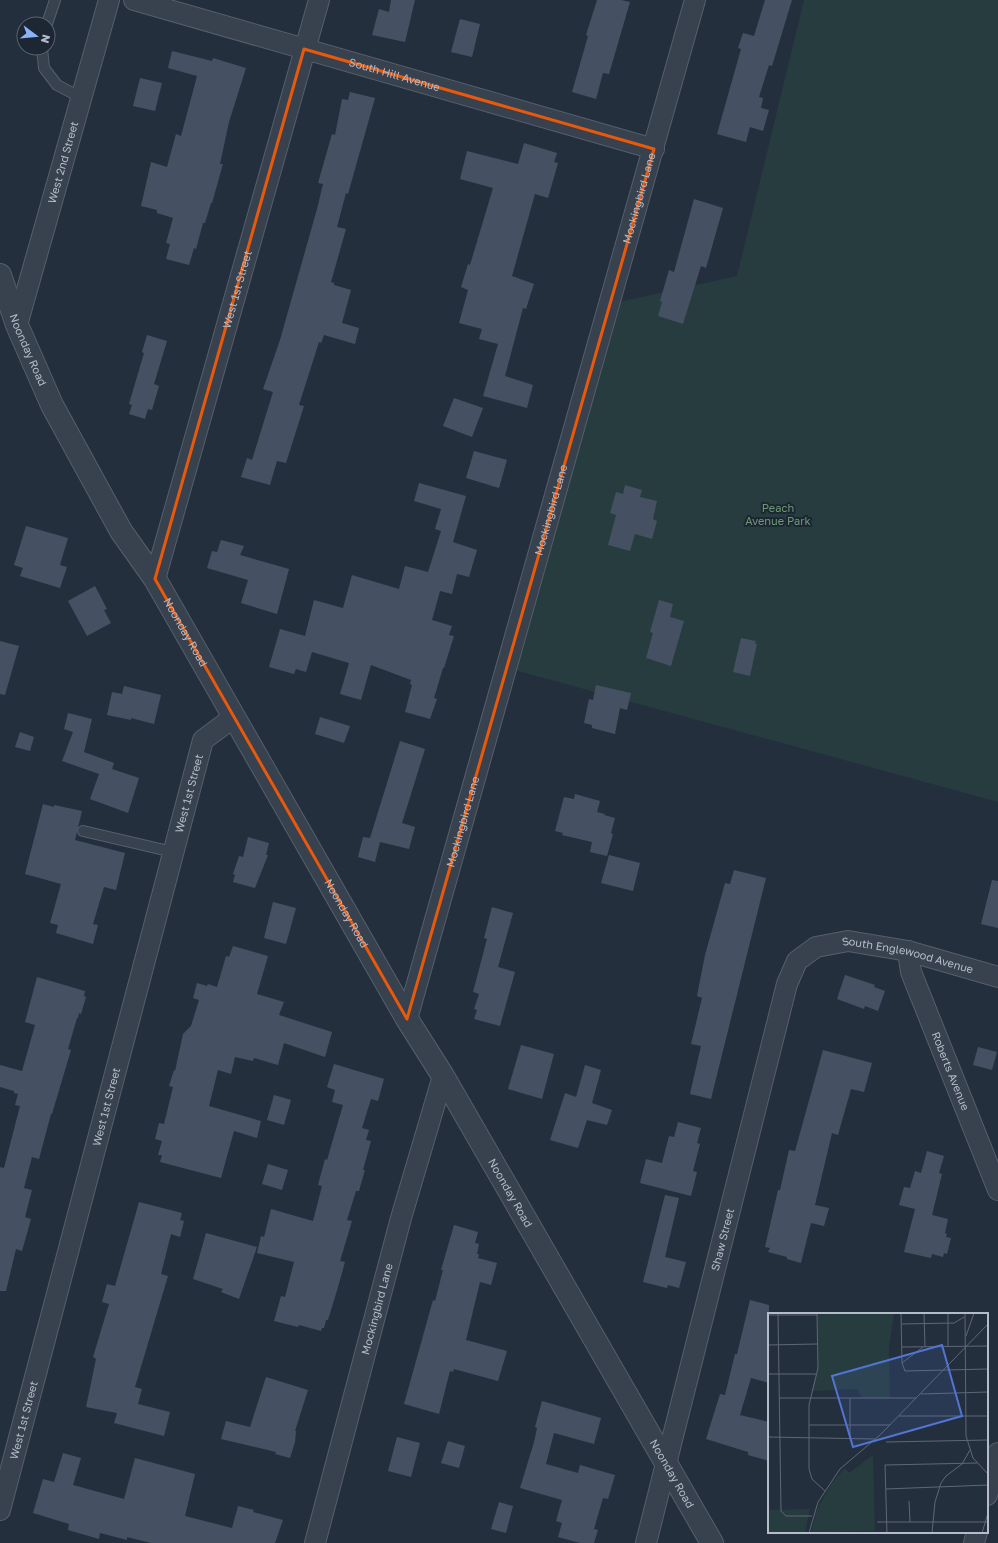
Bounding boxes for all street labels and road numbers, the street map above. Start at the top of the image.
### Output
street label: South Hill Avenue [348,55,442,93]
street label: West 2nd Street [45,120,80,205]
street label: Mockingbird Lane [619,151,658,245]
street label: West 1st Street [219,249,254,330]
street label: Noonday Road [8,312,50,388]
street label: Mockingbird Lane [531,463,569,557]
street label: Noonday Road [161,595,211,669]
street label: West 1st Street [172,753,205,834]
street label: Mockingbird Lane [443,775,481,869]
street label: Noonday Road [322,877,372,950]
street label: South Englewood Avenue [841,934,975,976]
street label: Roberts Avenue [930,1030,973,1112]
street label: West 1st Street [89,1066,122,1147]
street label: Noonday Road [486,1156,536,1229]
street label: Shaw Street [708,1207,736,1272]
street label: Mockingbird Lane [358,1262,395,1356]
street label: West 1st Street [7,1379,40,1461]
street label: Noonday Road [648,1437,697,1510]

